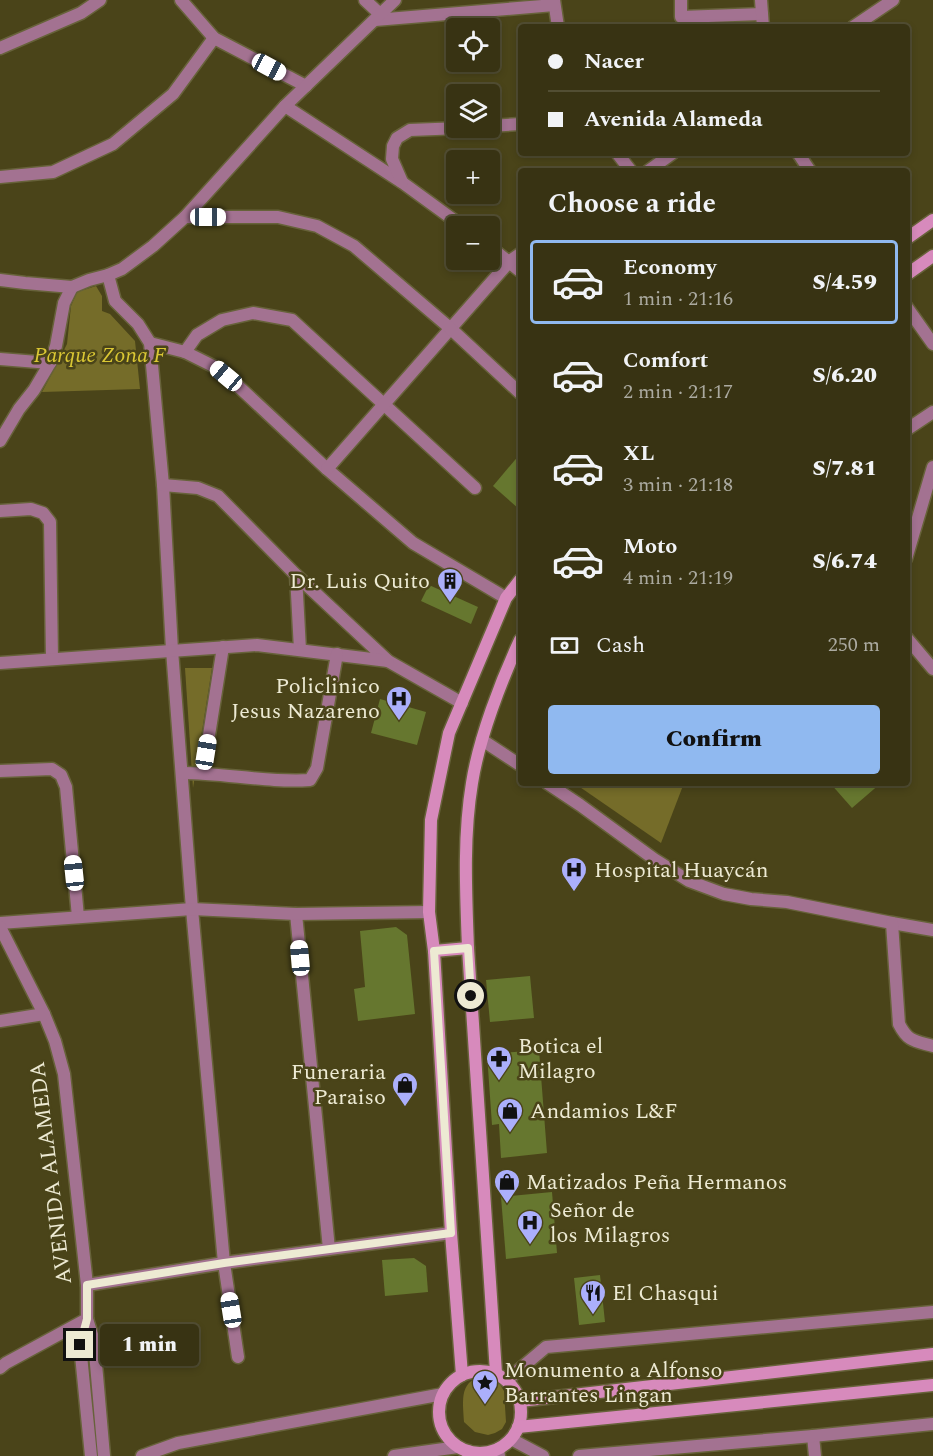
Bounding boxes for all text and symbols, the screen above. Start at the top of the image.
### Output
map controls [446,18,500,270]
button: locate [446,18,500,72]
text: Nacer [584,45,644,78]
car [249,51,289,83]
button: layers [446,84,500,138]
text: Avenida Alameda [584,103,763,136]
button: + [446,150,500,204]
text: Choose a ride [548,183,716,225]
car [190,208,226,226]
button: − [446,216,500,270]
text: Economy [623,251,716,284]
icon: car [551,255,605,309]
text: S/4.59 [813,266,877,299]
text: 1 min · 21:16 [623,284,733,314]
park label: Parque Zona F [33,339,167,372]
text: Comfort [623,344,708,377]
icon: car [551,348,605,402]
car [206,358,246,394]
text: S/6.20 [813,359,877,392]
text: 2 min · 21:17 [623,377,733,407]
text: XL [623,437,654,470]
icon: car [551,441,605,495]
text: S/7.81 [813,452,877,485]
text: 3 min · 21:18 [623,470,733,500]
text: Moto [623,530,677,563]
icon: car [551,534,605,588]
text: S/6.74 [813,545,877,578]
text: 4 min · 21:19 [623,563,733,593]
place label: Dr. Luis Quito [290,565,430,598]
building icon: Dr. Luis Quito [435,566,465,604]
icon: cash [548,629,581,662]
text: Cash [596,629,645,662]
text: 250 m [828,630,880,660]
place label: Policlinico Jesus Nazareno [231,670,380,728]
hospital icon: Policlinico Jesus Nazareno [384,684,414,722]
button: Confirm [548,705,880,774]
car [194,733,218,771]
car [63,854,85,892]
place label: Hospital Huaycán [594,854,768,887]
hospital icon: Hospital Huaycán [559,855,589,893]
car [289,939,311,977]
route start [457,982,484,1009]
place label: Botica el Milagro [518,1030,603,1088]
pharmacy icon: Botica el Milagro [484,1044,514,1082]
place label: Funeraria Paraiso [291,1056,386,1114]
street label: AVENIDA ALAMEDA [21,1060,81,1286]
shop icon: Funeraria Paraiso [390,1070,420,1108]
place label: Andamios L&F [530,1095,678,1128]
shop icon: Andamios L&F [495,1096,525,1134]
place label: Matizados Peña Hermanos [526,1166,787,1199]
shop icon: Matizados Peña Hermanos [492,1167,522,1205]
place label: Señor de los Milagros [550,1194,670,1252]
hospital icon: Señor de los Milagros [515,1208,545,1246]
place label: El Chasqui [612,1277,719,1310]
restaurant icon: El Chasqui [578,1278,608,1316]
car [219,1291,243,1329]
callout: 1 min [101,1324,200,1366]
text: 1 min [122,1330,177,1360]
route end [66,1331,93,1358]
place label: Monumento a Alfonso Barrantes Lingan [504,1354,722,1412]
place icon: Monumento a Alfonso Barrantes Lingan [470,1368,500,1406]

